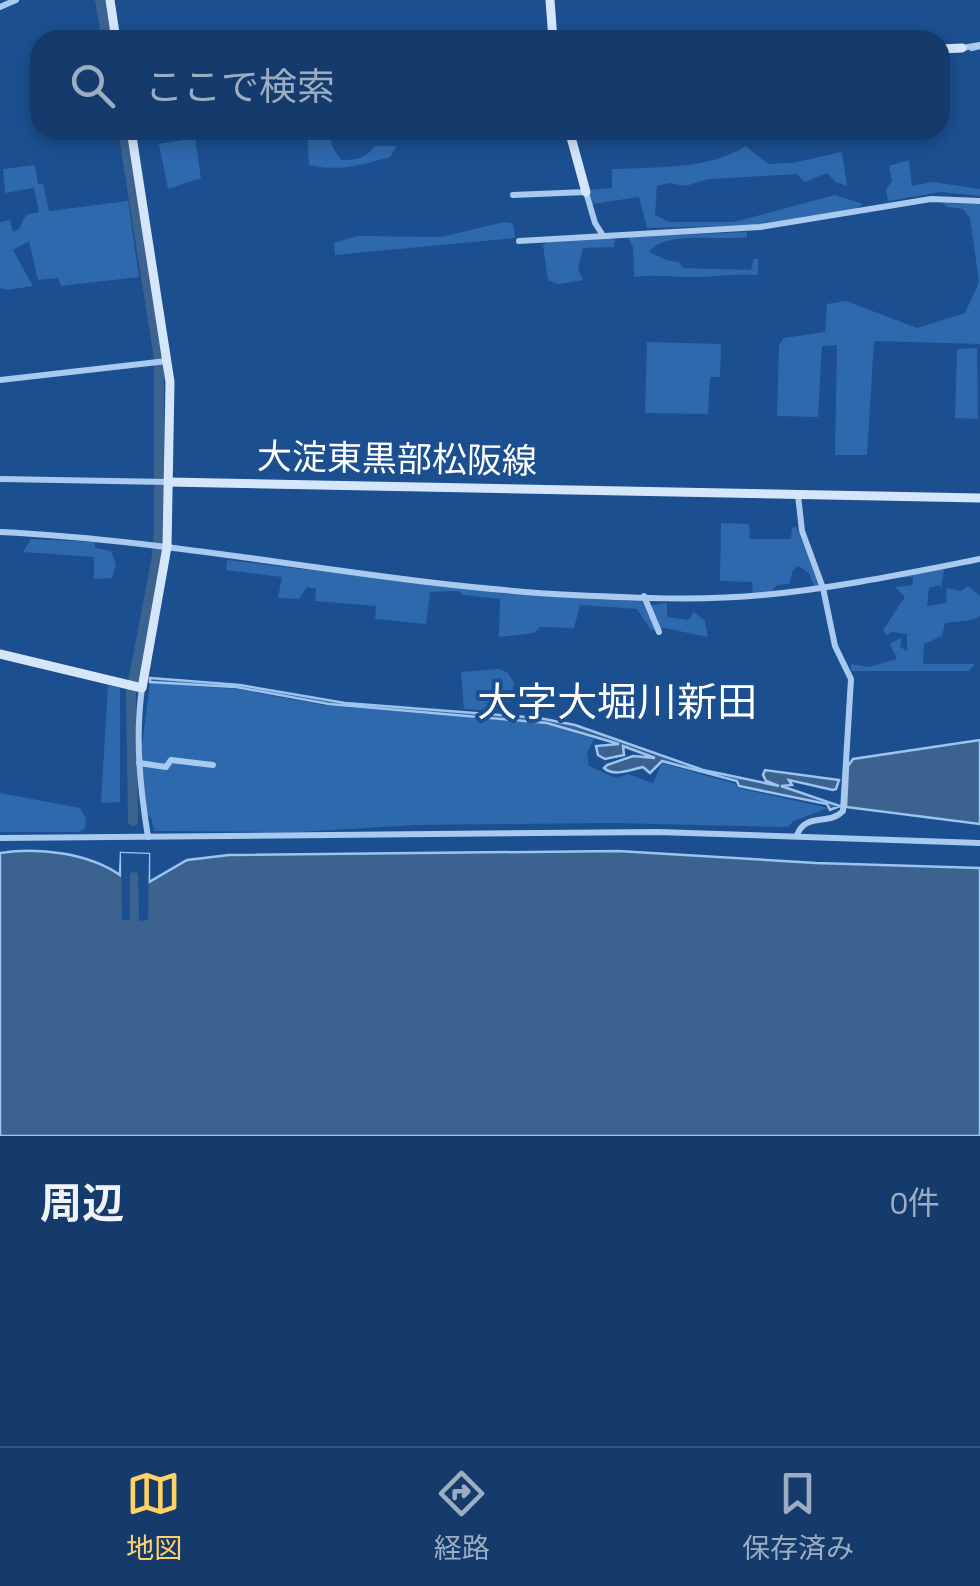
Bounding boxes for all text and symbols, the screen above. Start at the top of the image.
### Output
search box [30,30,950,140]
text: ここで検索 [145,57,335,115]
icon: search [65,58,120,113]
street label: 大淀東黒部松阪線 [257,429,537,487]
district label: 大字大堀川新田 [477,671,757,732]
text: 周辺 [40,1170,124,1234]
text: 0件 [890,1178,940,1226]
tab: 地図 [126,1466,182,1569]
tab: 経路 [434,1466,490,1569]
tab: 保存済み [742,1466,854,1569]

